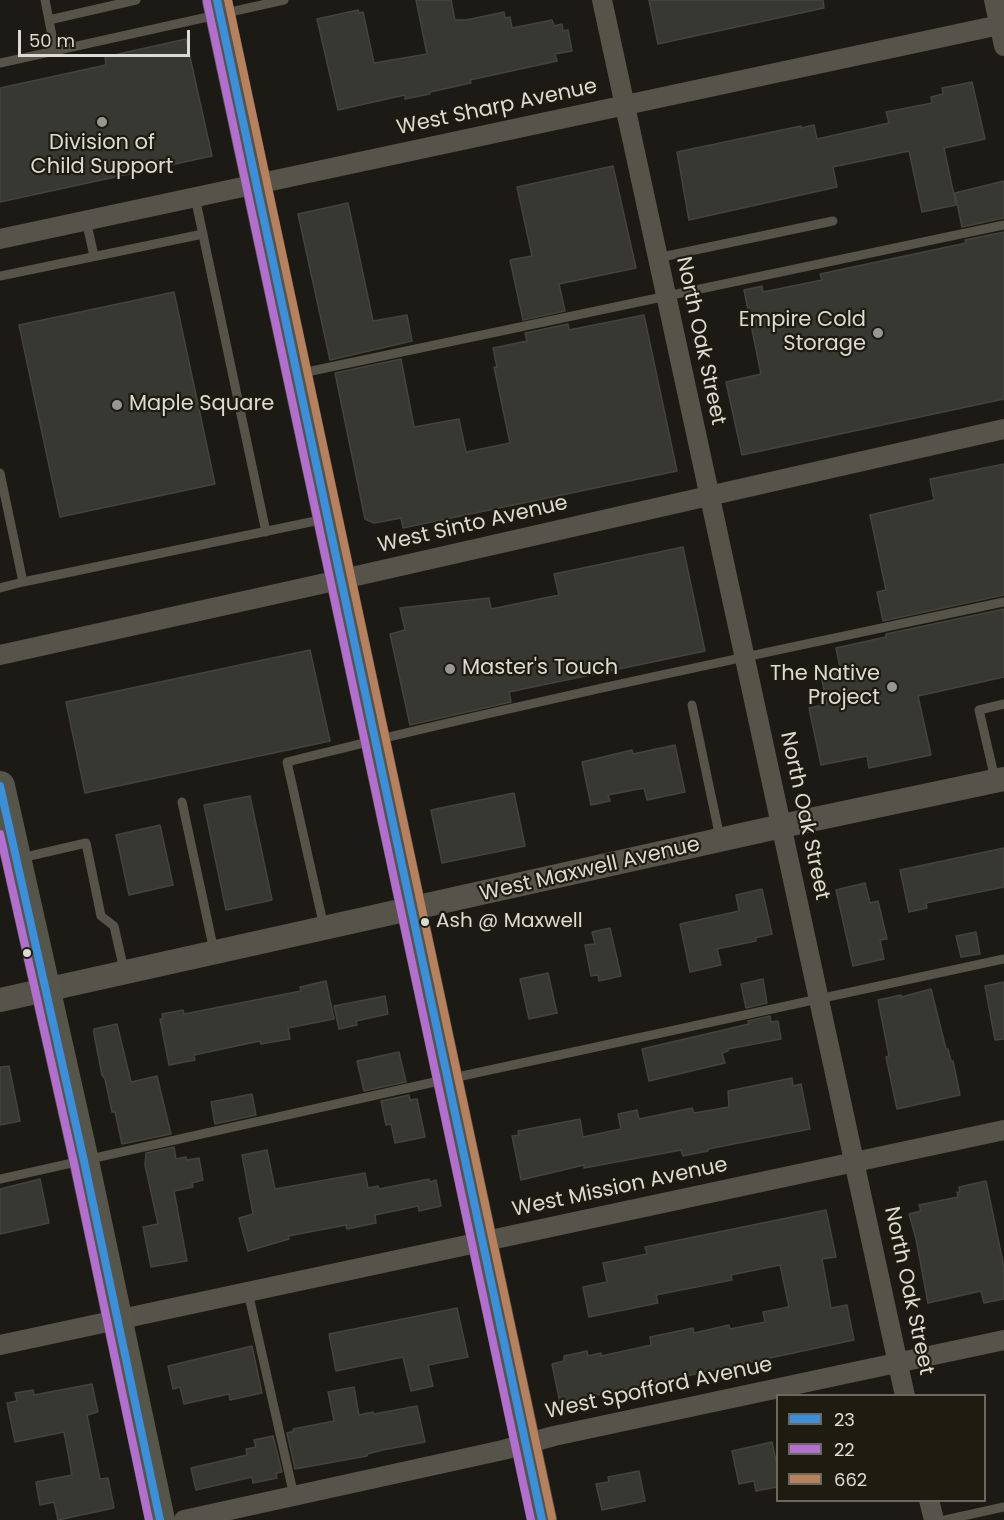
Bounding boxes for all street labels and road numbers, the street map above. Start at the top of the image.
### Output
street label: West Sharp Avenue [395,74,599,142]
street label: North Oak Street [670,255,730,427]
street label: West Sinto Avenue [376,491,570,559]
street label: North Oak Street [774,730,834,902]
street label: West Maxwell Avenue [478,832,702,908]
street label: West Mission Avenue [510,1153,730,1223]
street label: North Oak Street [878,1205,938,1377]
street label: West Spofford Avenue [543,1353,775,1425]

